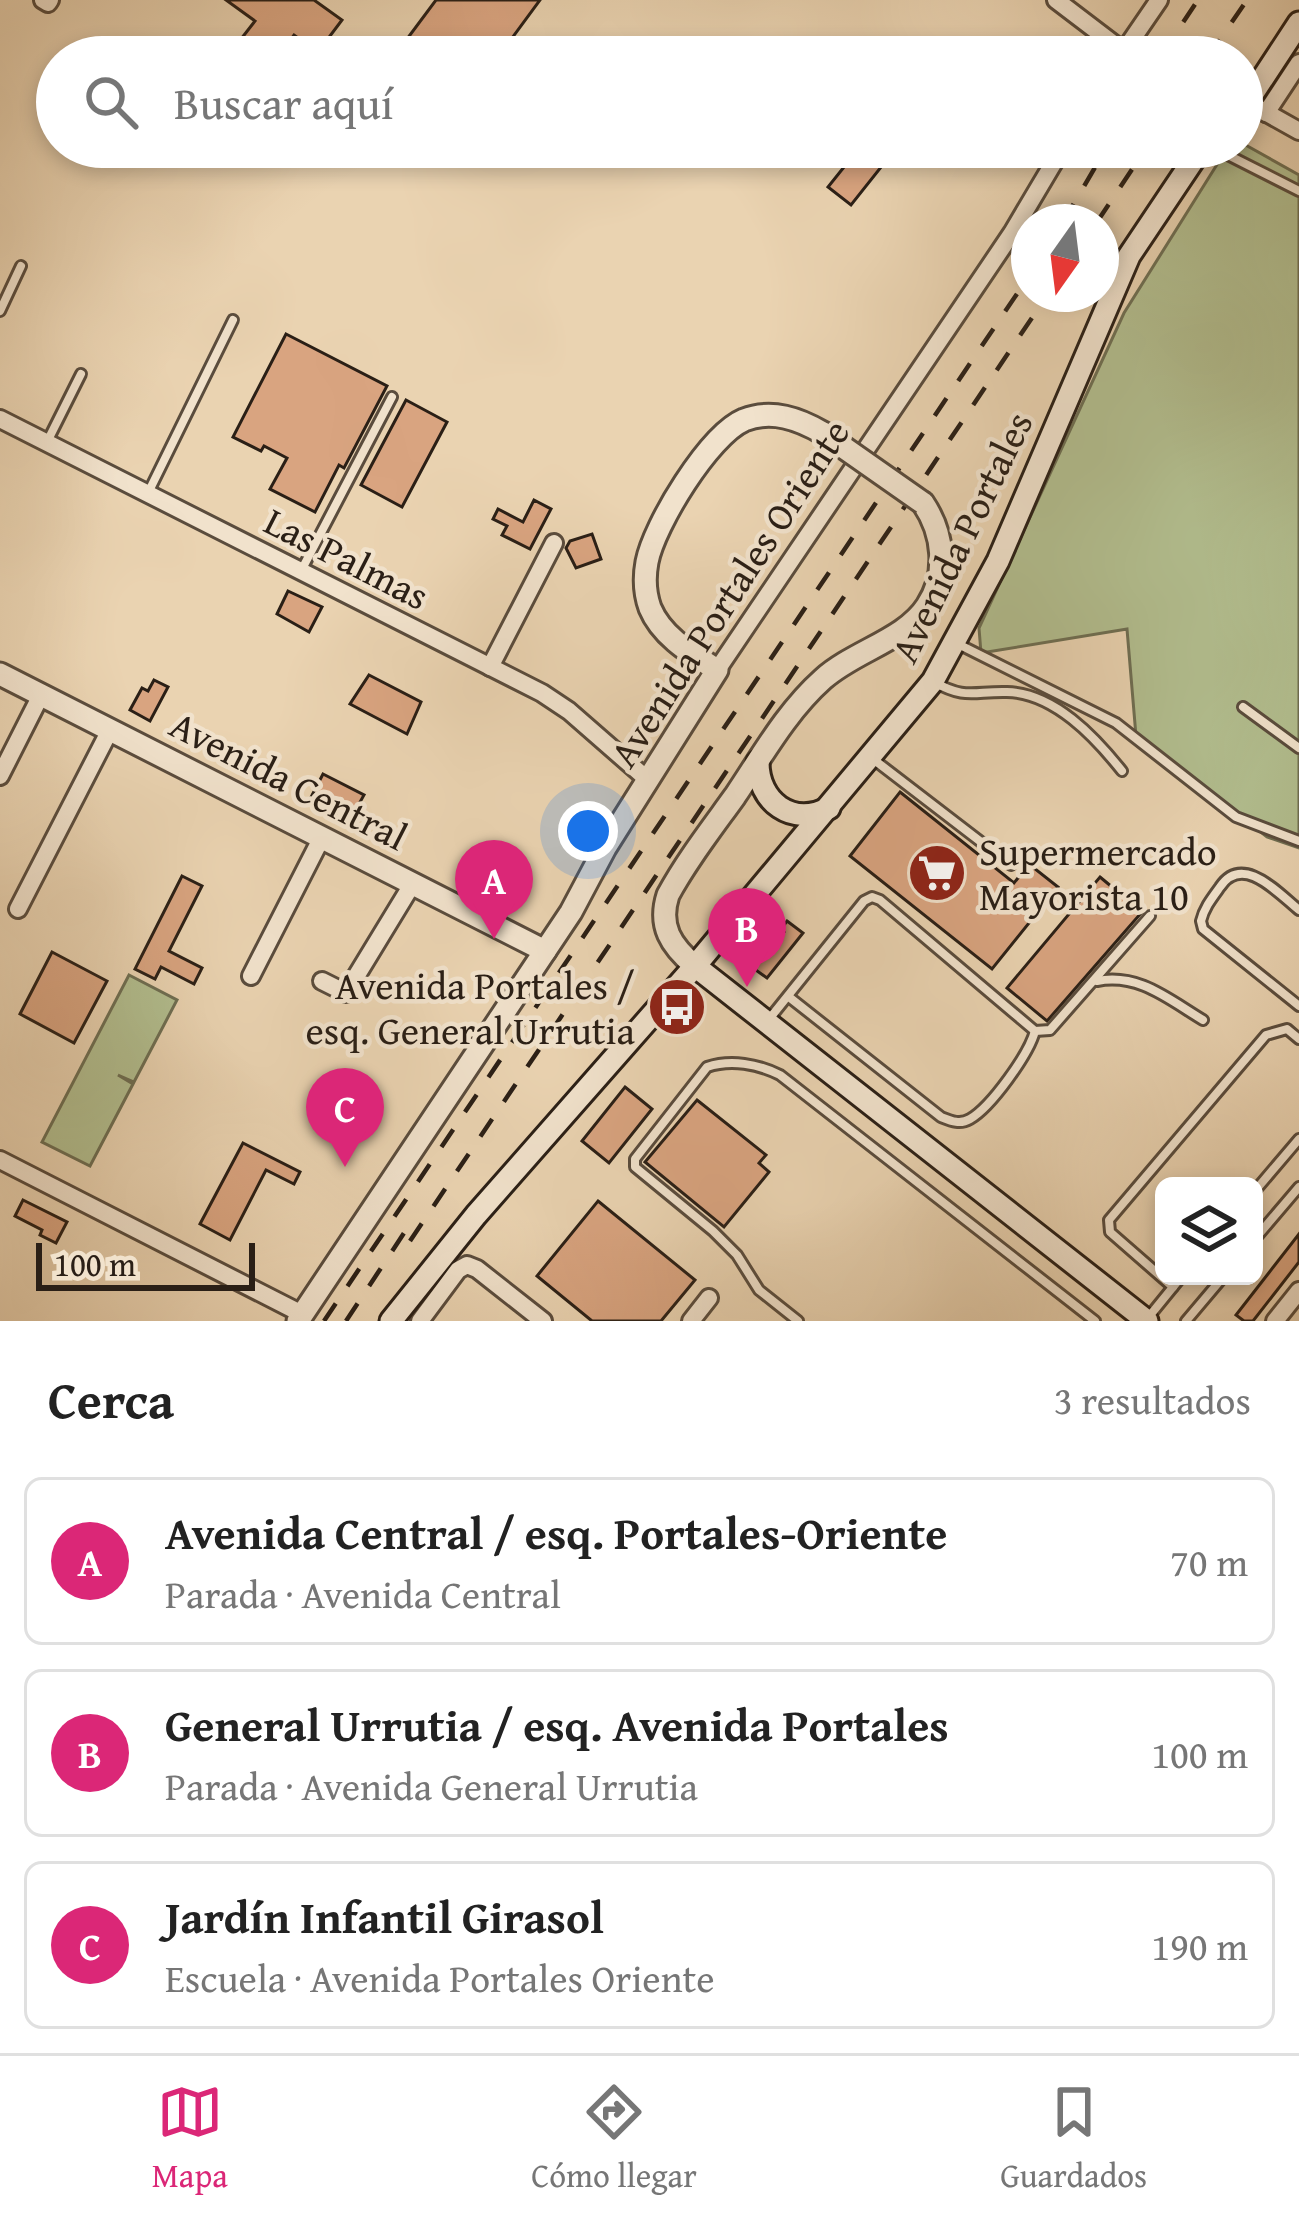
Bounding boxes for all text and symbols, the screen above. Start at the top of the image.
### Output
search box [36,36,1263,168]
icon: search [78,69,144,135]
text: Buscar aquí [174,70,393,135]
north arrow [1011,204,1119,312]
street label: Avenida Portales [875,402,1046,672]
street label: Avenida Portales Oriente [594,408,863,778]
street label: Las Palmas [255,492,439,623]
street label: Avenida Central [161,695,418,864]
your location [558,801,618,861]
place label: Supermercado Mayorista 10 [979,822,1217,924]
pin: A [455,840,533,939]
supermarket icon: Supermercado Mayorista 10 [906,842,968,904]
pin: B [708,888,786,987]
place label: Avenida Portales / esq. General Urrutia [305,956,636,1058]
bus stop icon: Avenida Portales / esq. General Urrutia [646,976,708,1038]
pin: C [306,1068,384,1167]
map controls [1155,1177,1263,1285]
button: layers [1155,1177,1263,1285]
scale bar [36,1237,255,1290]
text: 100 m [54,1240,136,1288]
text: Cerca [48,1362,174,1437]
text: 3 resultados [1054,1371,1251,1428]
text: Avenida Central / esq. Portales-Oriente [165,1500,947,1565]
text: A [78,1533,102,1590]
text: 70 m [1170,1533,1248,1590]
text: Parada · Avenida Central [165,1565,561,1622]
text: General Urrutia / esq. Avenida Portales [165,1692,949,1757]
text: B [78,1725,102,1782]
text: 100 m [1151,1725,1248,1782]
text: Parada · Avenida General Urrutia [165,1757,698,1814]
text: Jardín Infantil Girasol [165,1884,604,1949]
text: C [79,1917,101,1974]
text: 190 m [1151,1917,1248,1974]
text: Escuela · Avenida Portales Oriente [165,1949,715,2006]
tab: Mapa [152,2079,228,2199]
tab: Cómo llegar [531,2079,697,2199]
tab: Guardados [1000,2079,1147,2199]

